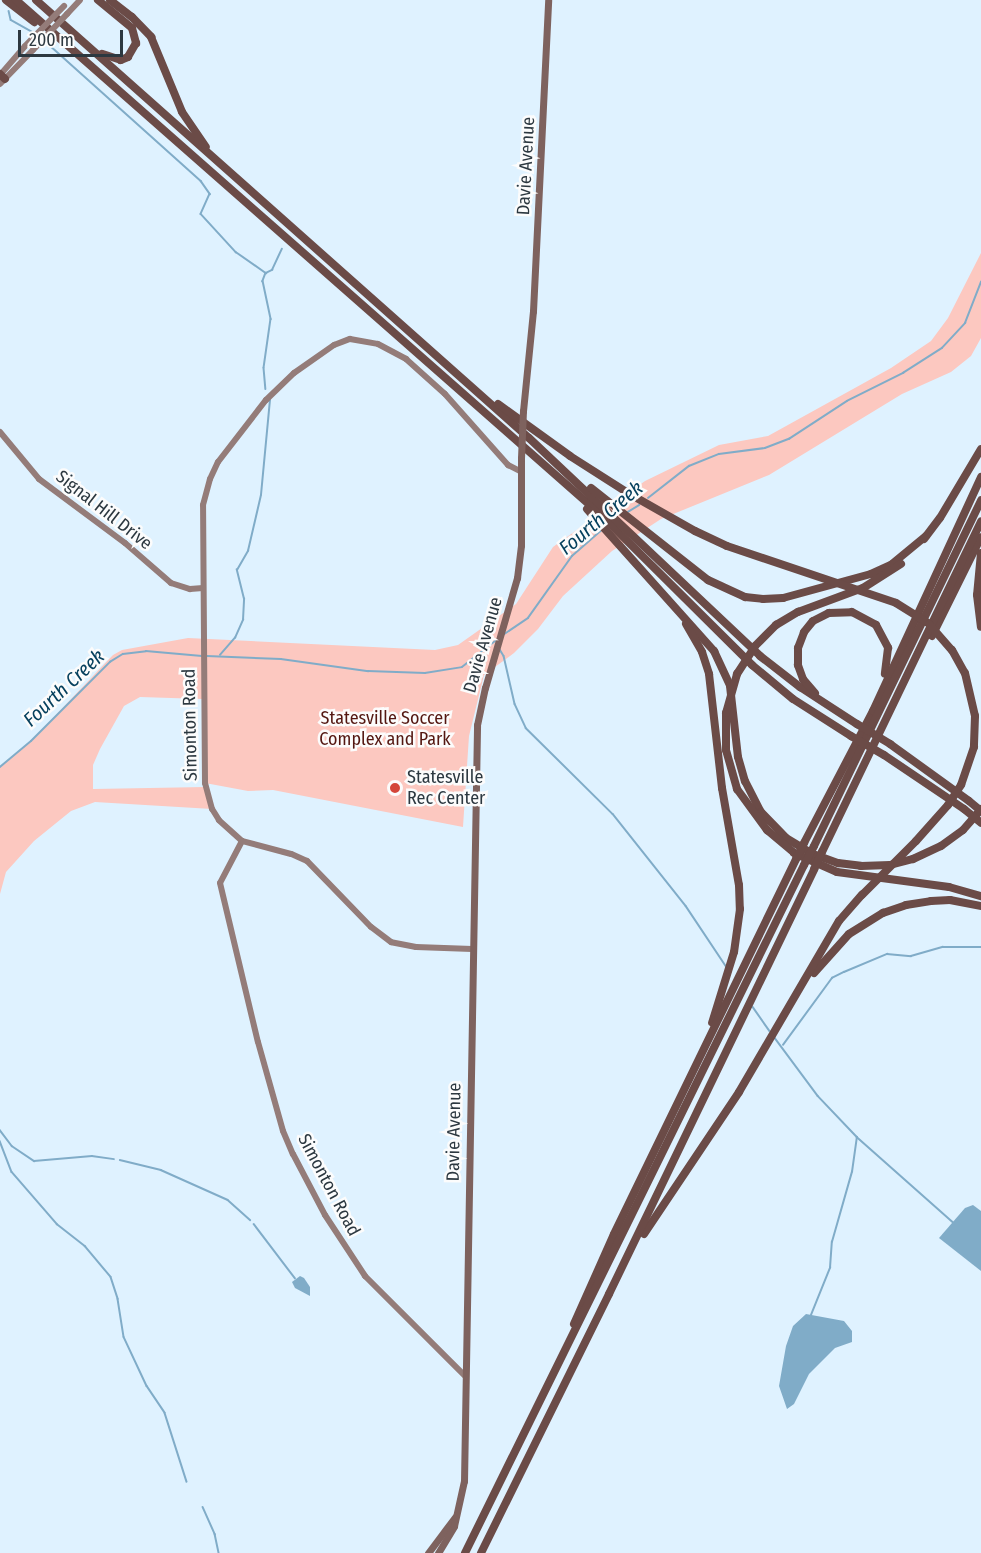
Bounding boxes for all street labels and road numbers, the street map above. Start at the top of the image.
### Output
street label: Davie Avenue [513,116,539,216]
street label: Signal Hill Drive [52,466,156,554]
street label: Davie Avenue [459,595,507,695]
street label: Simonton Road [178,669,202,781]
street label: Davie Avenue [442,1083,466,1181]
street label: Simonton Road [293,1130,365,1240]

